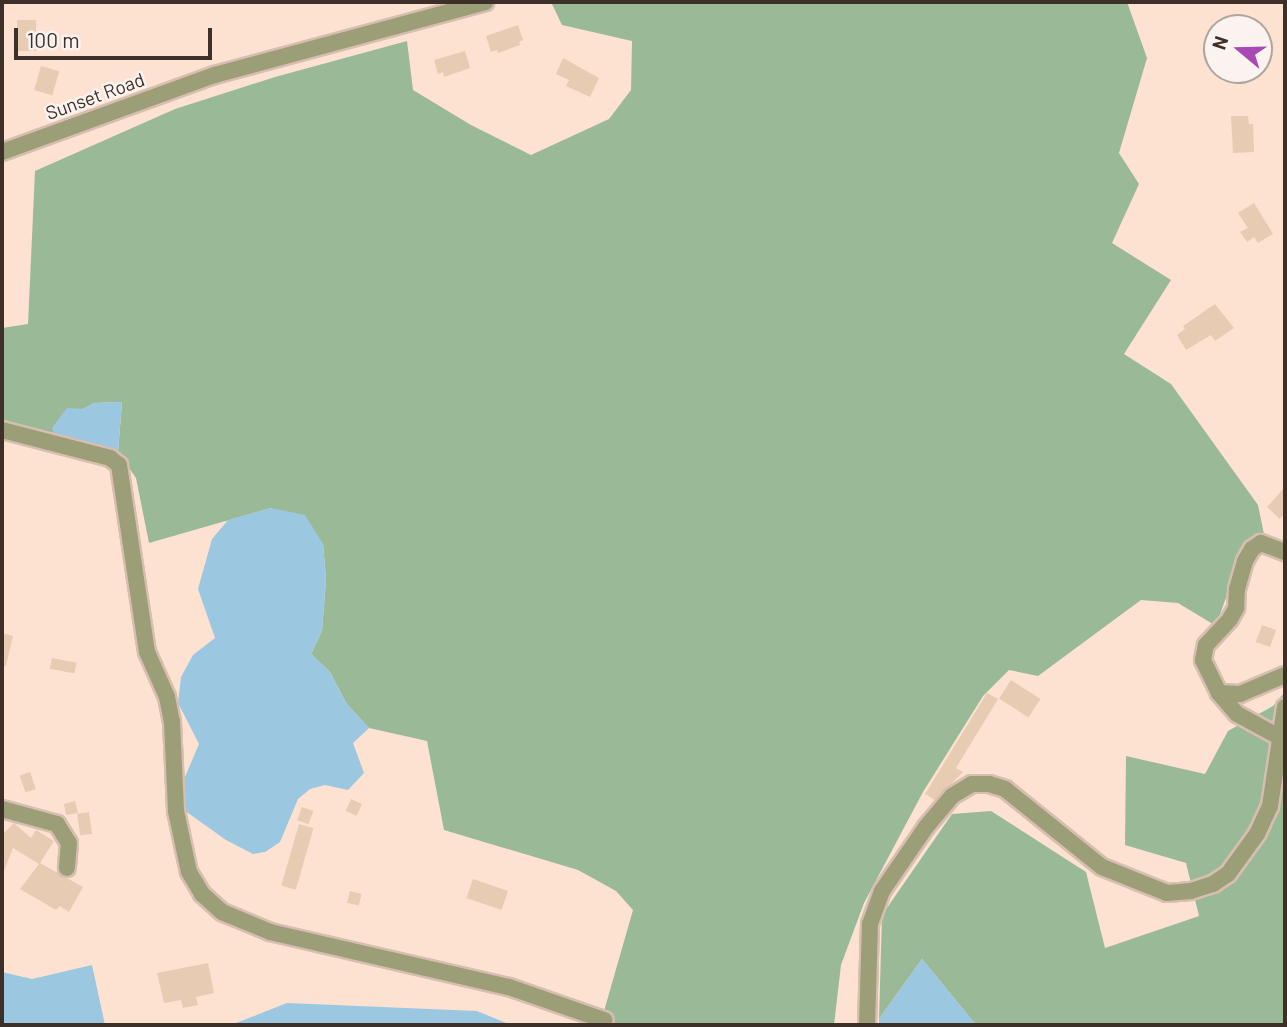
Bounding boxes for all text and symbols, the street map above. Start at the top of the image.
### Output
scale bar [18,14,215,58]
north arrow [1203,14,1273,84]
text: 100 m [27,27,80,52]
text: N [1207,33,1232,52]
street label: Sunset Road [43,68,147,124]

